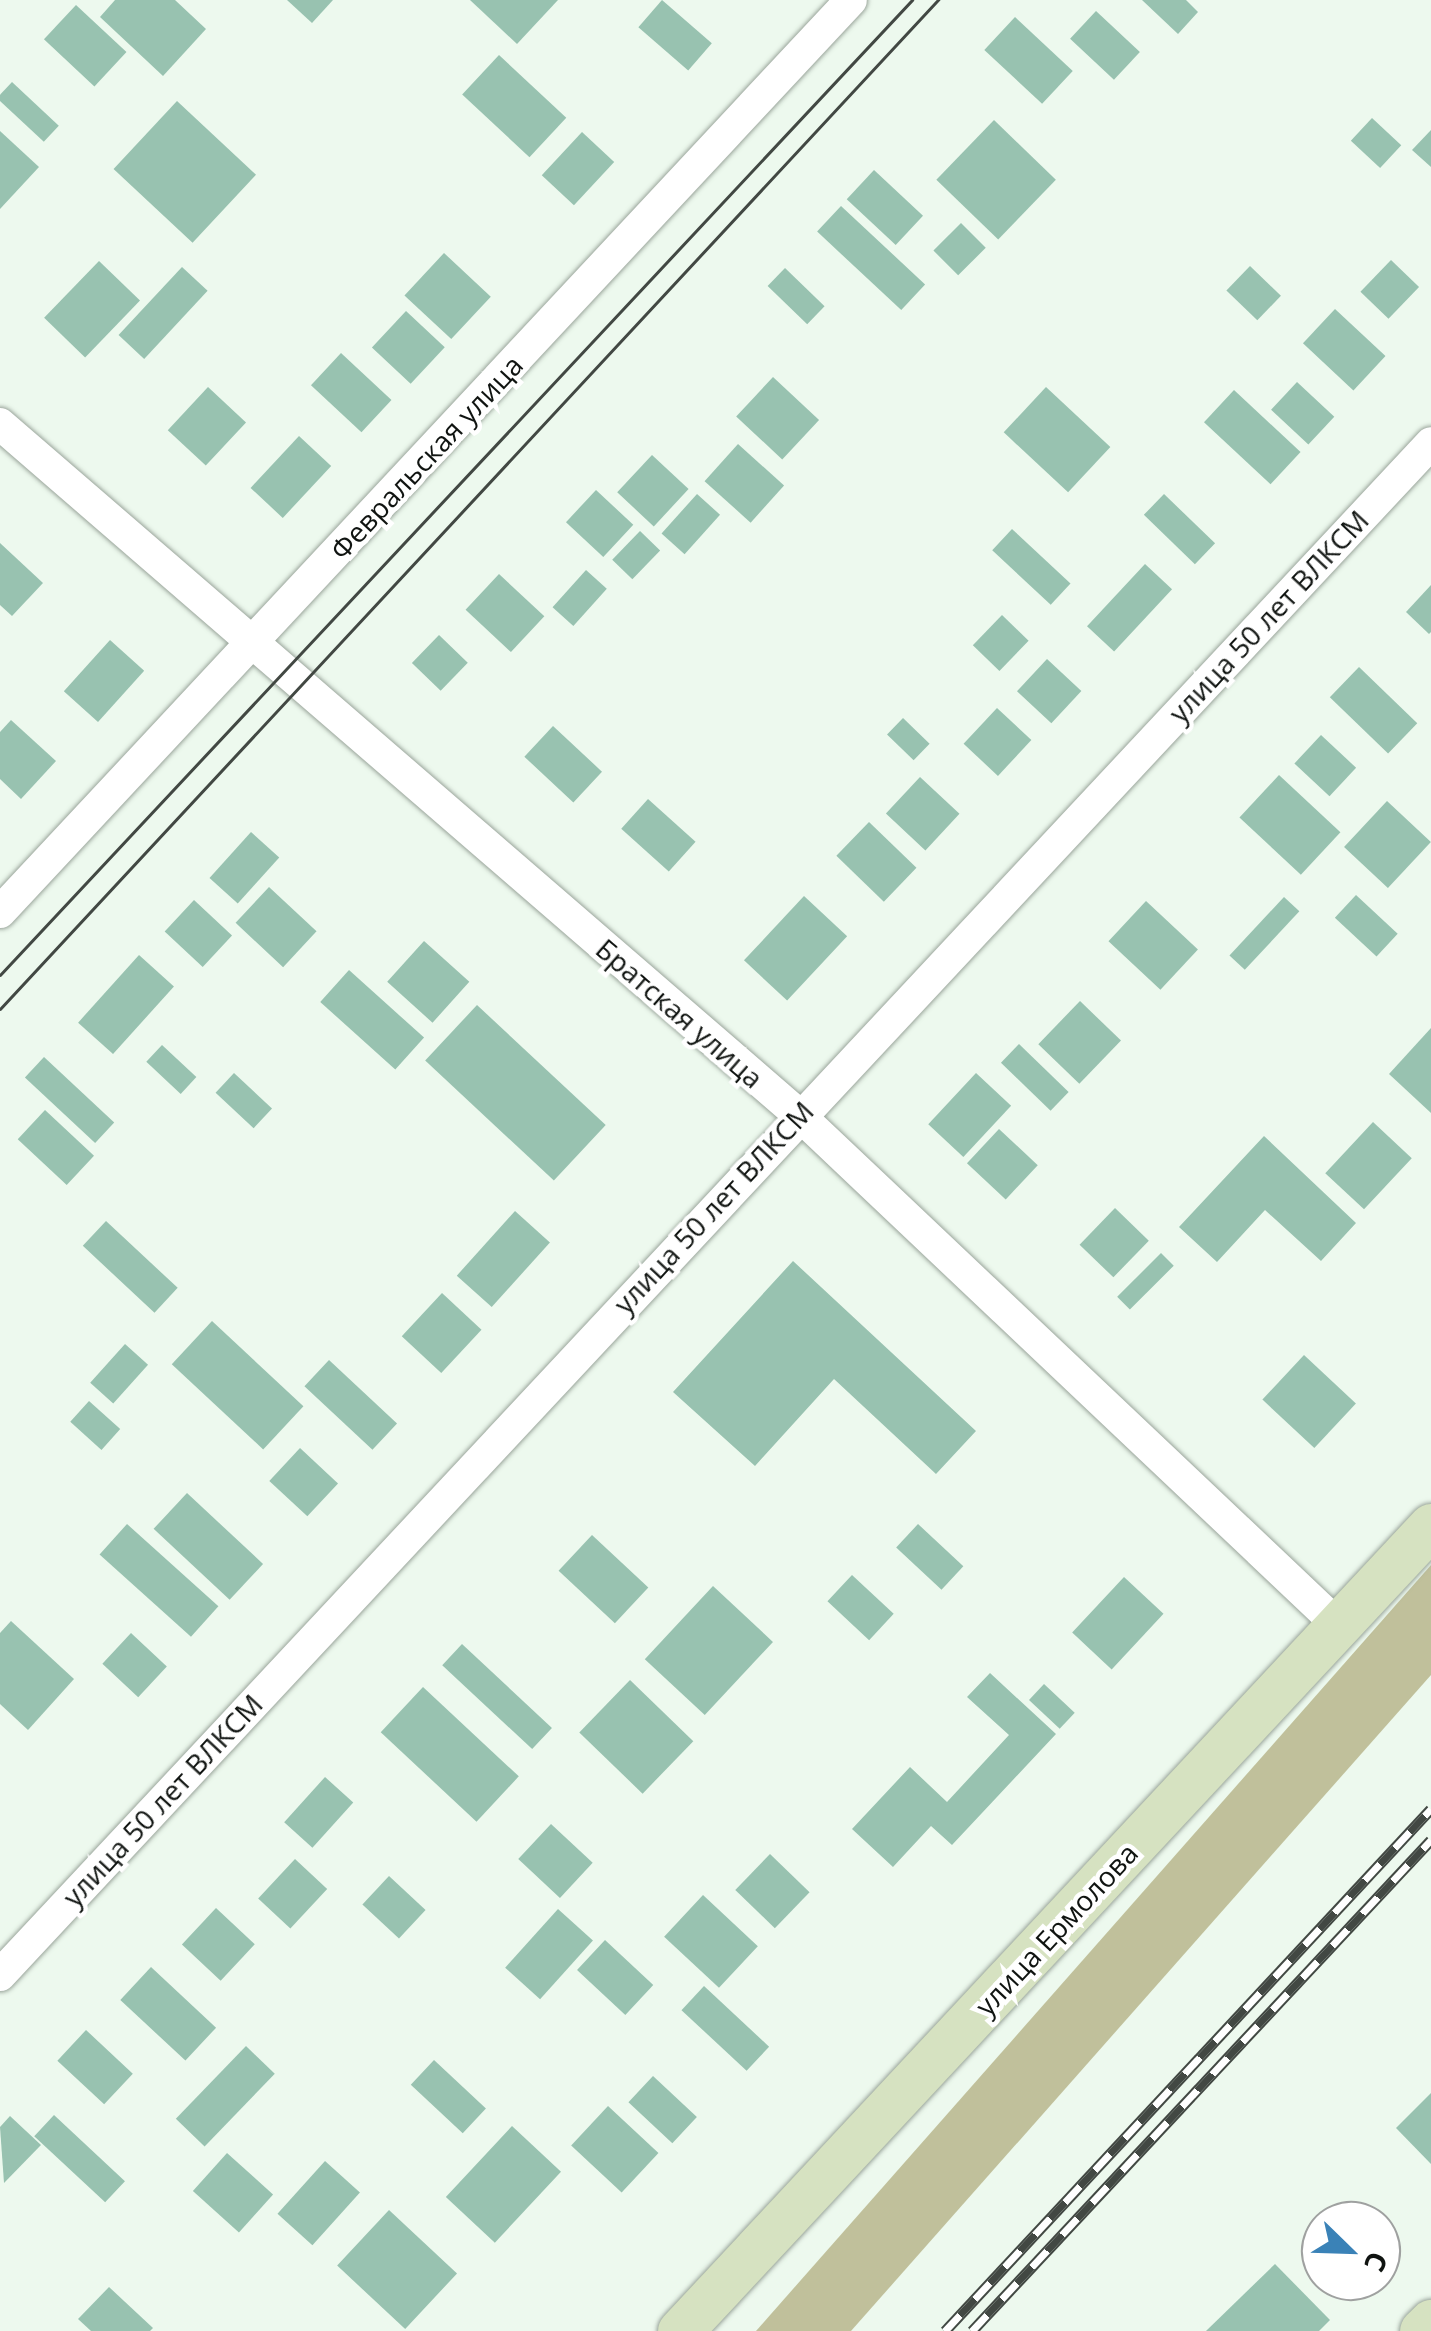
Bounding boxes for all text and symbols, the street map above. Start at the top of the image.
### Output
street label: Февральская улица [323,348,529,566]
street label: улица 50 лет ВЛКСМ [1161,503,1375,729]
street label: Братская улица [590,931,770,1095]
street label: улица 50 лет ВЛКСМ [606,1094,820,1320]
street label: улица 50 лет ВЛКСМ [55,1687,269,1913]
street label: улица Ермолова [968,1836,1144,2022]
north arrow [1301,2201,1401,2301]
text: С [1356,2246,1398,2278]

